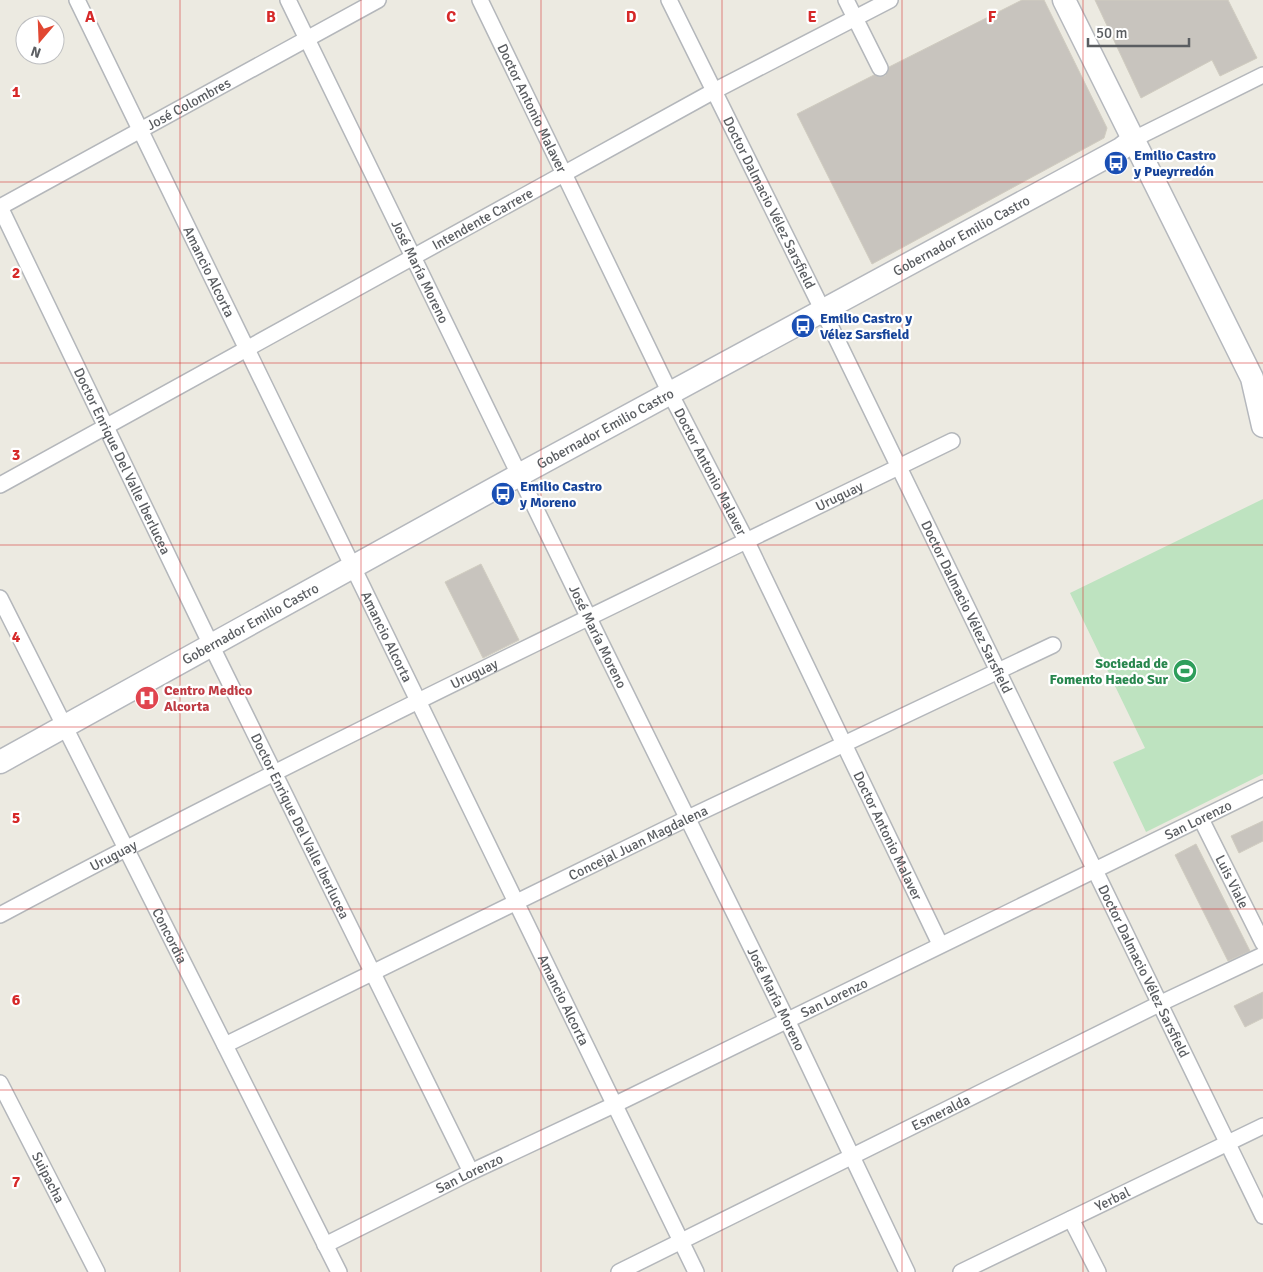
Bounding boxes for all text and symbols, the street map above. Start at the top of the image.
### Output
text: A [85,7,96,27]
text: B [266,7,276,27]
text: C [446,7,456,27]
text: D [626,7,637,27]
text: E [807,7,817,27]
text: F [988,7,997,27]
north arrow [15,15,65,65]
scale bar [1088,15,1189,47]
text: 50 m [1096,24,1127,42]
street label: Doctor Antonio Malaver [494,41,571,176]
text: N [29,42,43,61]
street label: José Colombres [144,74,234,134]
text: 1 [12,82,21,102]
street label: Doctor Dalmacio Vélez Sarsfield [719,114,819,291]
place label: Emilio Castro y Pueyrredón [1133,147,1216,180]
bus stop icon: Emilio Castro y Pueyrredón [1103,150,1129,176]
street label: Intendente Carrere [429,184,536,253]
street label: Gobernador Emilio Castro [890,192,1033,279]
street label: José María Moreno [388,217,453,326]
street label: Amancio Alcorta [180,223,238,320]
text: 2 [12,263,20,283]
place label: Emilio Castro y Vélez Sarsfield [820,310,912,343]
bus stop icon: Emilio Castro y Vélez Sarsfield [790,313,816,339]
street label: Doctor Enrique Del Valle Iberlucea [70,365,175,557]
street label: Gobernador Emilio Castro [534,384,677,472]
street label: Doctor Antonio Malaver [671,405,751,539]
text: 3 [12,445,20,465]
street label: Uruguay [813,477,866,515]
place label: Emilio Castro y Moreno [519,478,602,511]
bus stop icon: Emilio Castro y Moreno [490,481,516,507]
street label: Doctor Dalmacio Vélez Sarsfield [918,518,1016,696]
street label: Gobernador Emilio Castro [179,579,321,668]
street label: José María Moreno [566,582,630,691]
street label: Amancio Alcorta [357,588,416,685]
text: 4 [12,627,21,647]
street label: Uruguay [448,655,501,692]
place label: Sociedad de Fomento Haedo Sur [1050,655,1168,688]
sports icon: Sociedad de Fomento Haedo Sur [1172,658,1198,684]
place label: Centro Medico Alcorta [164,682,252,715]
hospital icon: Centro Medico Alcorta [134,685,160,711]
street label: Doctor Enrique Del Valle Iberlucea [247,730,353,922]
street label: Doctor Antonio Malaver [850,768,927,904]
street label: San Lorenzo [1162,796,1234,843]
street label: Concejal Juan Magdalena [566,801,710,884]
text: 5 [12,808,20,828]
street label: Uruguay [87,836,140,875]
street label: Luis Viale [1212,852,1253,911]
street label: Doctor Dalmacio Vélez Sarsfield [1095,882,1193,1060]
street label: Concordia [149,905,191,966]
street label: José María Moreno [744,944,809,1053]
street label: Amancio Alcorta [534,952,593,1048]
street label: San Lorenzo [798,974,870,1021]
text: 6 [12,990,21,1010]
street label: Esmeralda [909,1091,973,1134]
street label: Suipacha [28,1149,69,1206]
street label: San Lorenzo [433,1150,506,1197]
text: 7 [12,1172,21,1192]
street label: Yerbal [1092,1183,1133,1215]

